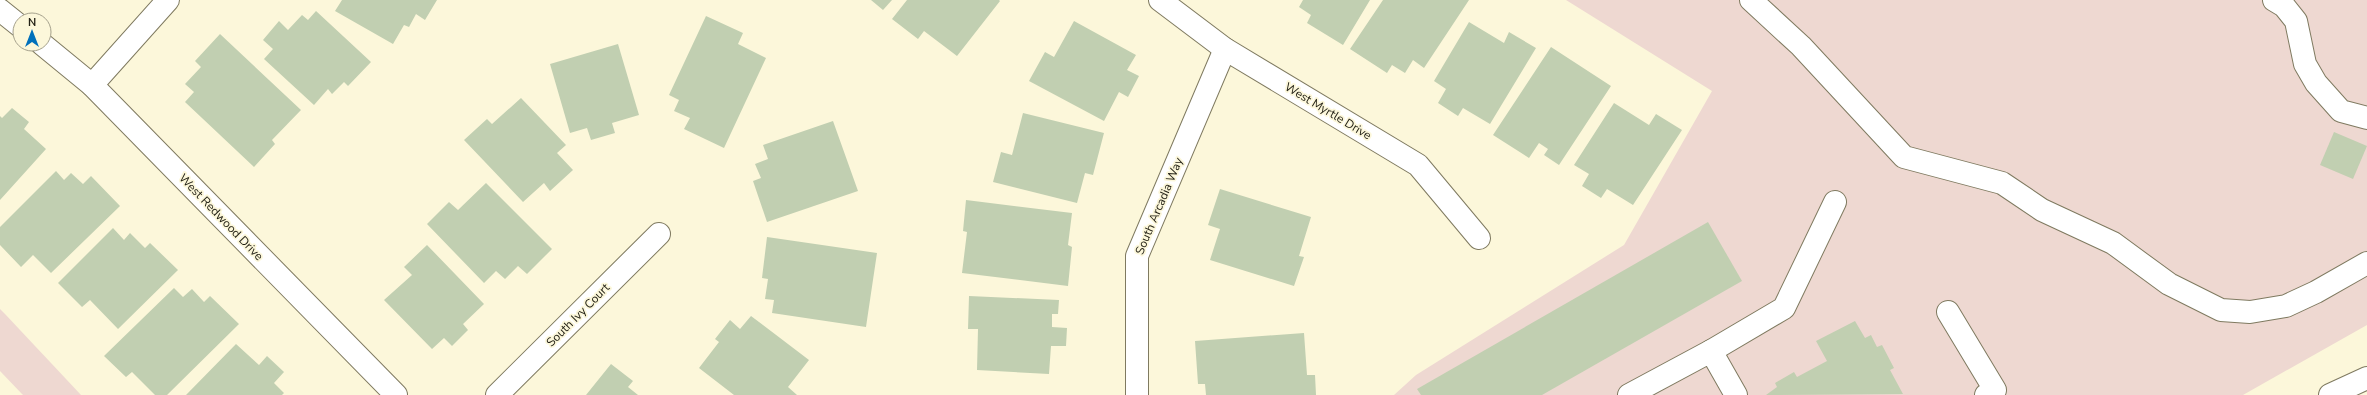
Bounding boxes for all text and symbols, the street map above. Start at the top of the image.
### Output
north arrow [12,12,52,52]
text: N [28,15,36,30]
street label: West Myrtle Drive [1282,79,1374,143]
street label: South Arcadia Way [1131,154,1187,257]
street label: West Redwood Drive [175,170,267,264]
street label: South Ivy Court [543,279,614,350]

